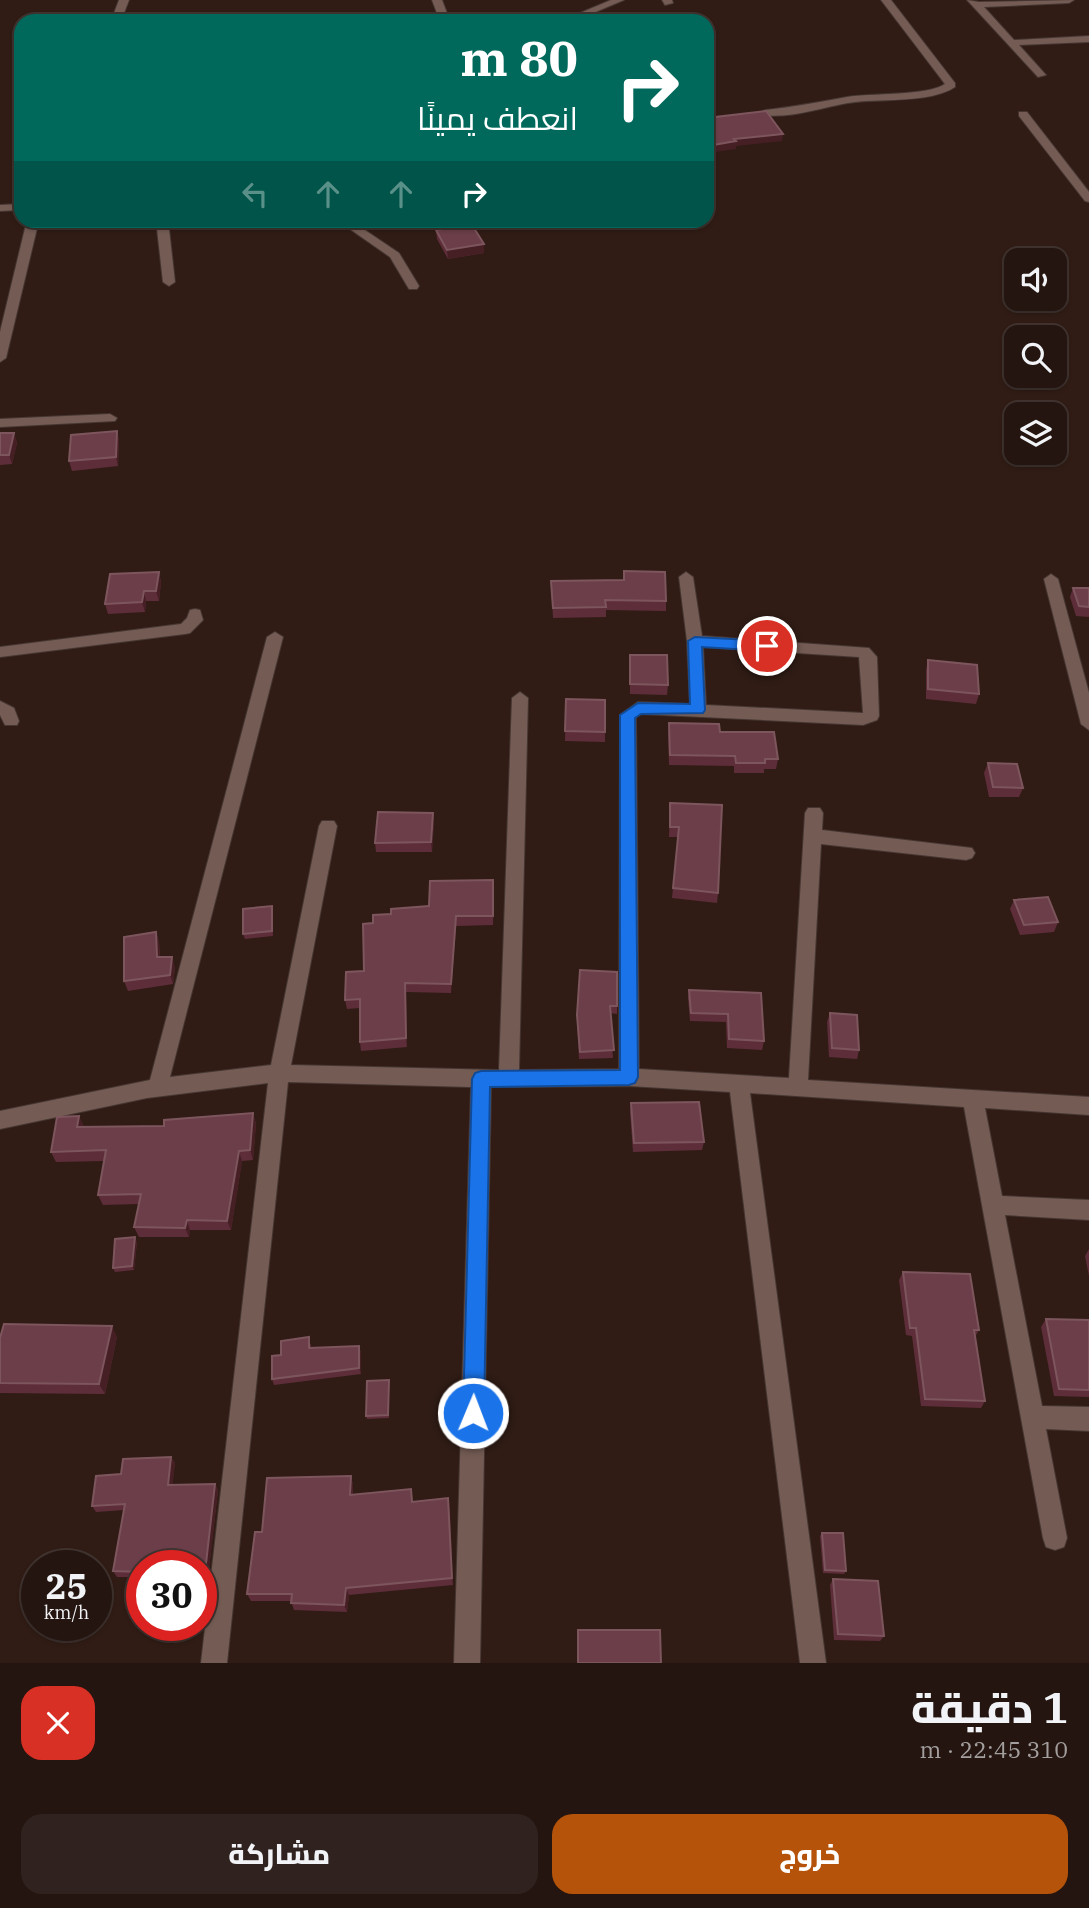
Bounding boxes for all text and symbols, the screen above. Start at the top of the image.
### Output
text: 80 m [460,26,578,89]
icon: right [602,42,693,133]
text: انعطف يمينًا [417,97,578,139]
icon: left [236,175,274,213]
icon: ahead [309,175,347,213]
icon: ahead [382,175,420,213]
icon: right [455,175,493,213]
map controls [1004,248,1067,465]
button: sound [1004,248,1067,311]
button: search [1004,325,1067,388]
button: layers [1004,402,1067,465]
pin [737,616,797,676]
icon: arrive [748,627,786,665]
position arrow [436,1376,510,1450]
speed limit sign: 30 [126,1550,217,1641]
text: 25 [45,1563,88,1609]
text: km/h [44,1601,89,1624]
text: 1 دقيقة [911,1680,1068,1735]
button: close [21,1686,95,1760]
text: 310 m · 22:45 [919,1734,1068,1764]
button: مشاركة [21,1814,538,1894]
button: خروج [552,1814,1068,1894]

